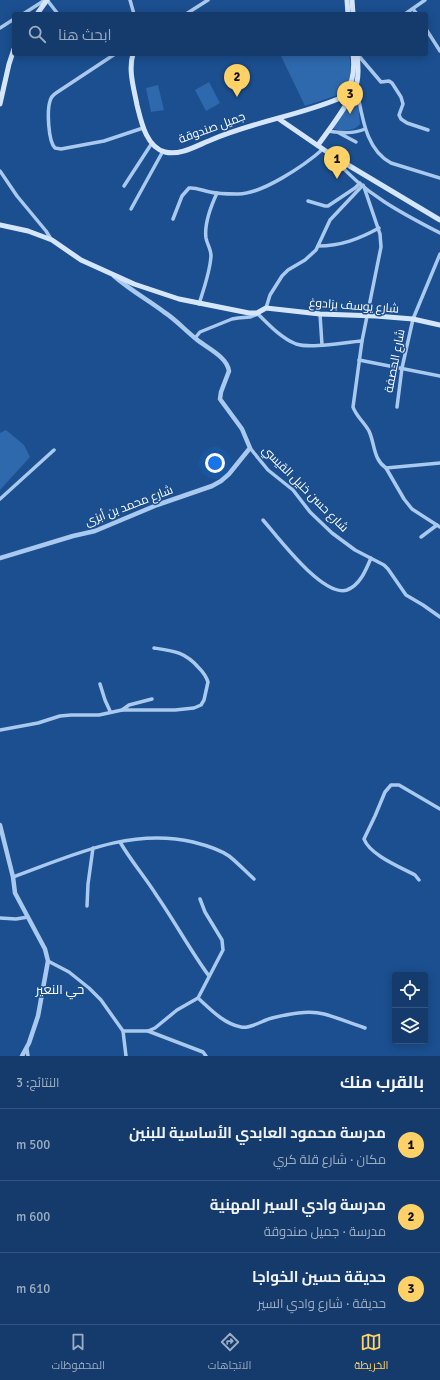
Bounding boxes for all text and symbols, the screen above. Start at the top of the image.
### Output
search box [12,12,428,56]
icon: search [26,23,48,45]
text: ابحث هنا [58,26,111,44]
pin: 2 [224,64,250,97]
pin: 3 [337,81,363,114]
street label: جميل صندوقة [177,109,247,147]
pin: 1 [324,146,350,179]
street label: شارع يوسف بزادوغ [308,295,400,317]
street label: شارع الحصفة [381,328,409,394]
street label: شارع حسن خليل القيسي [257,443,351,537]
your location [205,453,225,473]
street label: شارع محمد بن أبزى [83,481,175,530]
map controls [392,972,428,1044]
button: locate [392,972,428,1008]
district label: حي النعير [35,982,84,1000]
button: layers [392,1008,428,1044]
text: بالقرب منك [340,1072,424,1093]
text: النتائج: 3 [16,1075,60,1091]
text: مدرسة محمود العابدي الأساسية للبنين [129,1124,386,1142]
text: 500 m [16,1137,50,1153]
text: 1 [407,1137,415,1153]
text: مكان · شارع قلة كري [273,1152,386,1168]
text: مدرسة وادي السير المهنية [210,1196,386,1214]
text: 600 m [16,1209,50,1225]
text: 2 [407,1209,415,1225]
text: مدرسة · جميل صندوقة [264,1224,386,1240]
text: حديقة حسين الخواجا [252,1268,386,1286]
text: 610 m [16,1281,50,1297]
text: 3 [407,1281,415,1297]
text: حديقة · شارع وادي السير [257,1296,386,1312]
tab: المحفوظات [51,1331,105,1375]
tab: الاتجاهات [208,1331,251,1375]
tab: الخريطة [354,1331,389,1375]

